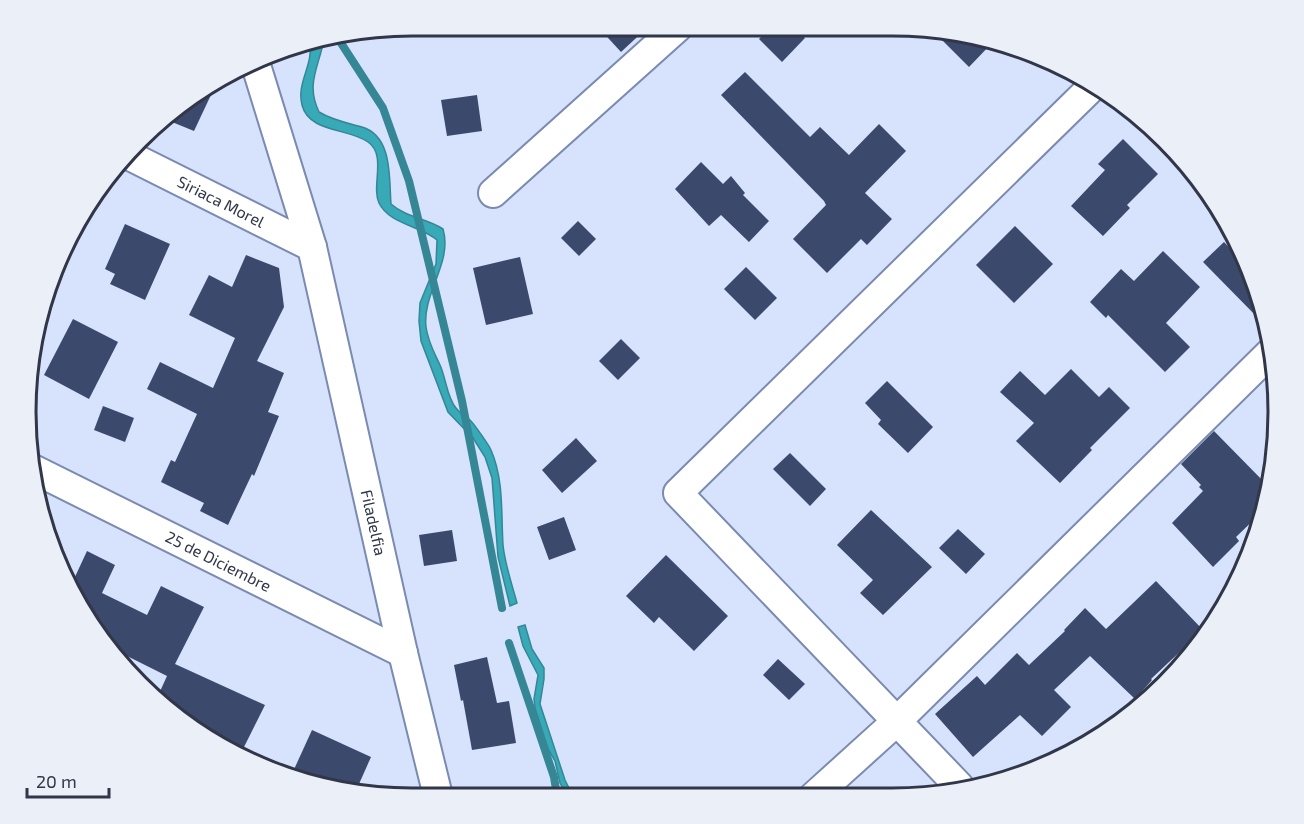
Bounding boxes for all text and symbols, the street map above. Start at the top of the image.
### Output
street label: Siriaca Morel [174,171,268,231]
street label: Filadelfia [358,488,391,557]
street label: 25 de Diciembre [163,527,274,595]
scale bar [27,761,110,799]
text: 20 m [36,770,77,792]

